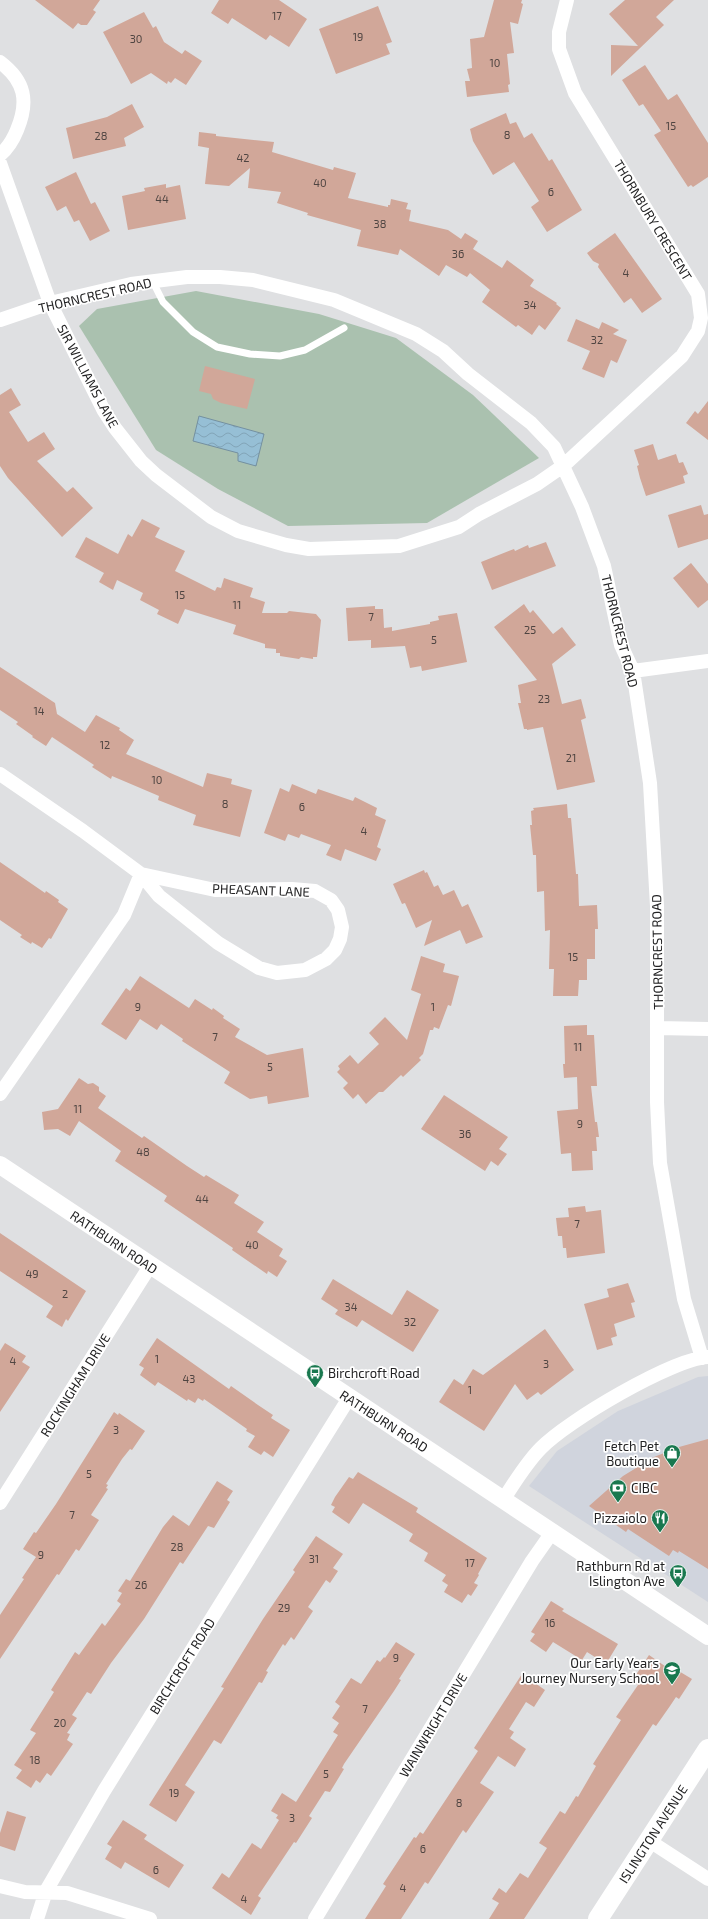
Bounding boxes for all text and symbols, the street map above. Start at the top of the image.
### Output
house number: 17 [272,9,282,22]
house number: 19 [353,30,363,43]
house number: 30 [130,32,142,45]
house number: 10 [489,56,501,69]
house number: 15 [666,119,676,132]
house number: 8 [504,128,510,141]
house number: 28 [95,129,107,142]
house number: 42 [237,151,249,164]
street label: THORNBURY CRESCENT [611,157,696,284]
house number: 40 [313,176,327,189]
house number: 6 [548,185,554,198]
house number: 44 [155,192,169,205]
house number: 38 [374,217,386,230]
house number: 36 [452,247,464,260]
house number: 4 [623,266,630,279]
street label: THORNCREST ROAD [37,274,153,316]
house number: 34 [524,298,537,311]
street label: SIR WILLIAMS LANE [54,322,122,430]
house number: 32 [591,333,603,346]
street label: THORNCREST ROAD [598,573,642,689]
house number: 15 [175,588,185,601]
house number: 11 [233,598,241,611]
house number: 7 [368,610,374,623]
house number: 25 [524,623,536,636]
house number: 5 [431,633,437,646]
house number: 23 [538,692,550,705]
house number: 14 [33,704,45,717]
house number: 12 [100,738,110,751]
house number: 21 [566,751,576,764]
house number: 10 [151,773,163,786]
house number: 8 [222,797,228,810]
house number: 6 [299,800,305,813]
house number: 4 [361,824,368,837]
street label: PHEASANT LANE [212,880,310,900]
street label: THORNCREST ROAD [648,894,666,1010]
house number: 15 [568,950,578,963]
house number: 9 [135,1000,141,1013]
house number: 1 [431,1000,435,1013]
house number: 7 [212,1030,218,1043]
house number: 11 [574,1040,582,1053]
house number: 5 [267,1060,273,1073]
house number: 11 [74,1102,82,1115]
house number: 9 [577,1117,583,1130]
house number: 36 [459,1127,471,1140]
house number: 48 [136,1145,150,1158]
house number: 44 [195,1192,209,1205]
street label: RATHBURN ROAD [67,1207,161,1277]
house number: 7 [574,1217,580,1230]
house number: 40 [245,1238,259,1251]
house number: 49 [25,1267,39,1280]
house number: 2 [62,1287,68,1300]
house number: 34 [345,1300,358,1313]
house number: 32 [404,1315,416,1328]
street label: ROCKINGHAM DRIVE [37,1330,113,1440]
house number: 1 [155,1352,159,1365]
house number: 4 [10,1354,17,1367]
house number: 3 [543,1357,549,1370]
bus stop icon: Birchcroft Road [305,1363,325,1388]
place label: Birchcroft Road [328,1365,420,1381]
house number: 43 [183,1372,195,1385]
house number: 1 [468,1383,472,1396]
street label: RATHBURN ROAD [337,1387,431,1455]
house number: 3 [113,1423,119,1436]
place label: Fetch Pet Boutique [604,1438,659,1469]
shop icon: Fetch Pet Boutique [662,1443,682,1468]
house number: 5 [86,1467,92,1480]
bank icon: CIBC [608,1478,628,1503]
place label: CIBC [631,1480,657,1496]
house number: 7 [69,1508,75,1521]
restaurant icon: Pizzaiolo [650,1508,670,1533]
place label: Pizzaiolo [594,1510,647,1526]
house number: 28 [171,1540,183,1553]
house number: 9 [38,1548,44,1561]
house number: 31 [309,1552,319,1565]
house number: 17 [465,1556,475,1569]
place label: Rathburn Rd at Islington Ave [576,1558,665,1589]
bus stop icon: Rathburn Rd at Islington Ave [668,1563,688,1588]
house number: 26 [135,1578,147,1591]
house number: 29 [278,1601,290,1614]
street label: BIRCHCROFT ROAD [146,1615,218,1717]
house number: 16 [545,1616,555,1629]
house number: 9 [393,1651,399,1664]
place label: Our Early Years Journey Nursery School [521,1655,659,1686]
school or university icon: Our Early Years Journey Nursery School [662,1660,682,1685]
street label: WAINWRIGHT DRIVE [396,1670,470,1780]
house number: 7 [362,1702,368,1715]
house number: 20 [54,1716,66,1729]
house number: 18 [29,1753,41,1766]
house number: 5 [323,1767,329,1780]
street label: ISLINGTON AVENUE [615,1782,691,1886]
house number: 19 [169,1786,179,1799]
house number: 8 [456,1796,462,1809]
house number: 3 [289,1811,295,1824]
house number: 6 [420,1842,426,1855]
house number: 6 [153,1863,159,1876]
house number: 4 [400,1881,407,1894]
house number: 4 [241,1892,248,1905]

